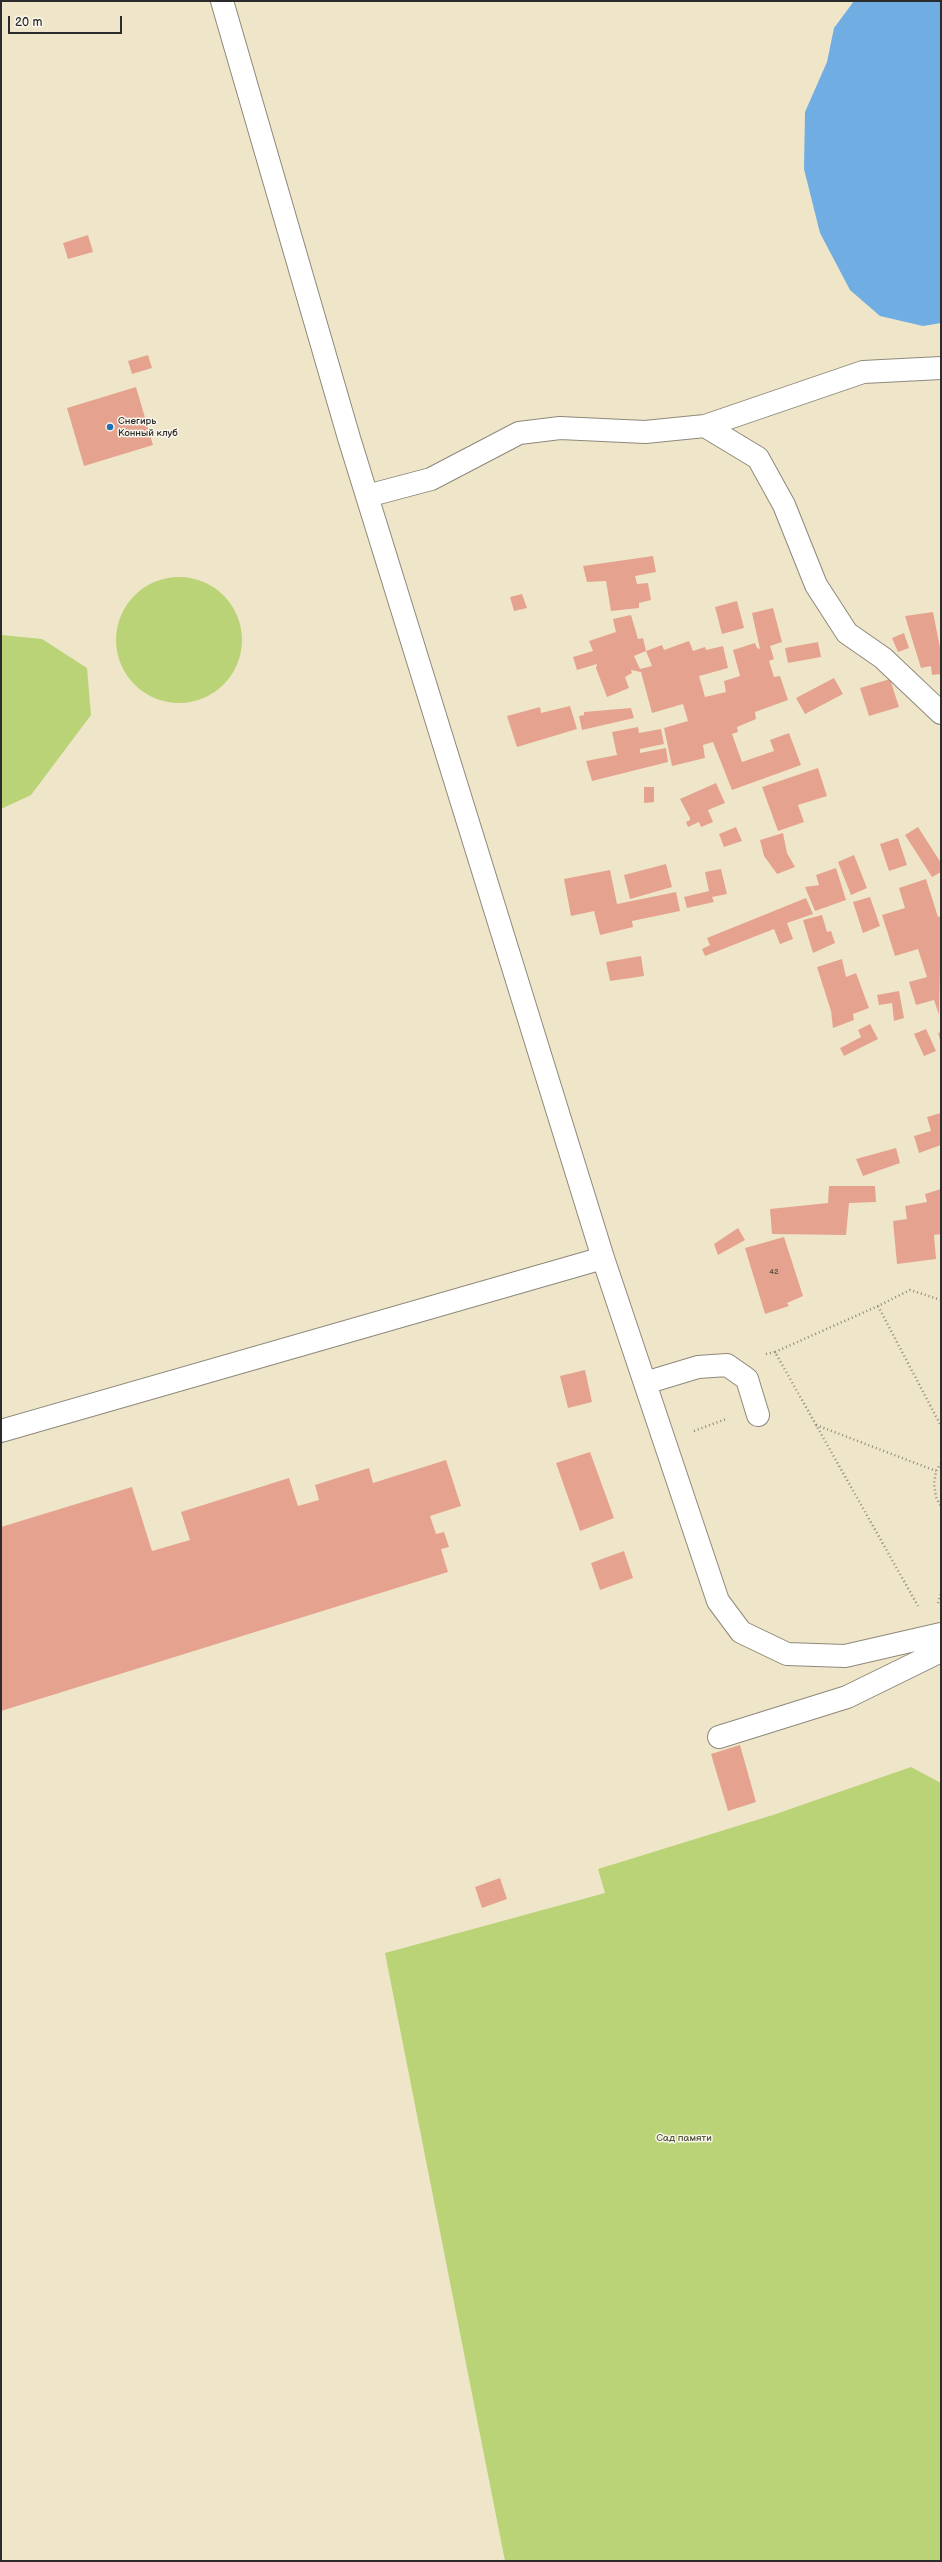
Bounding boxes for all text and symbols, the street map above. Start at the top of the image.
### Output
scale bar [10,8,124,34]
text: 20 m [15,15,42,30]
place label: Снегирь Конный клуб [118,415,178,438]
marker: Снегирь Конный клуб [105,422,115,432]
house number: 42 [769,1267,779,1277]
park label: Сад памяти [656,2132,712,2144]

